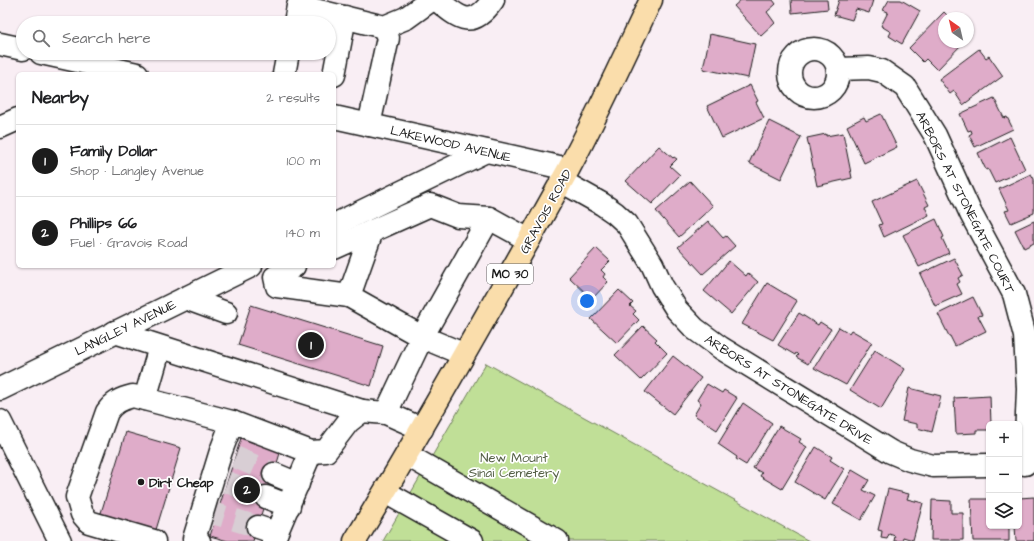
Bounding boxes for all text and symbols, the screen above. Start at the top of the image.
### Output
north arrow [938,12,974,48]
search box [16,16,336,60]
icon: search [30,27,52,49]
text: Search here [62,28,151,49]
text: Nearby [32,86,89,110]
text: 2 results [266,89,320,107]
street label: ARBORS AT STONEGATE COURT [911,108,1019,297]
street label: LAKEWOOD AVENUE [389,121,513,167]
text: Family Dollar [70,141,157,162]
text: 1 [44,152,46,170]
text: 100 m [287,152,320,170]
text: Shop · Langley Avenue [70,162,204,180]
street label: GRAVOIS ROAD [515,166,577,257]
text: Phillips 66 [70,213,137,234]
text: 2 [41,224,49,242]
text: 140 m [286,224,320,242]
text: Fuel · Gravois Road [70,234,187,252]
road number: MO 30 [487,264,533,284]
your location [577,291,597,311]
street label: LANGLEY AVENUE [72,295,179,360]
pin: 1 [298,330,324,360]
street label: ARBORS AT STONEGATE DRIVE [701,331,876,449]
map controls [986,421,1022,529]
button: + [986,421,1022,457]
park label: New Mount Sinai Cemetery [469,449,559,483]
button: − [986,457,1022,493]
place label: Dirt Cheap [149,474,214,493]
pin: 2 [234,475,260,505]
marker: Dirt Cheap [136,477,146,487]
button: layers [986,493,1022,529]

